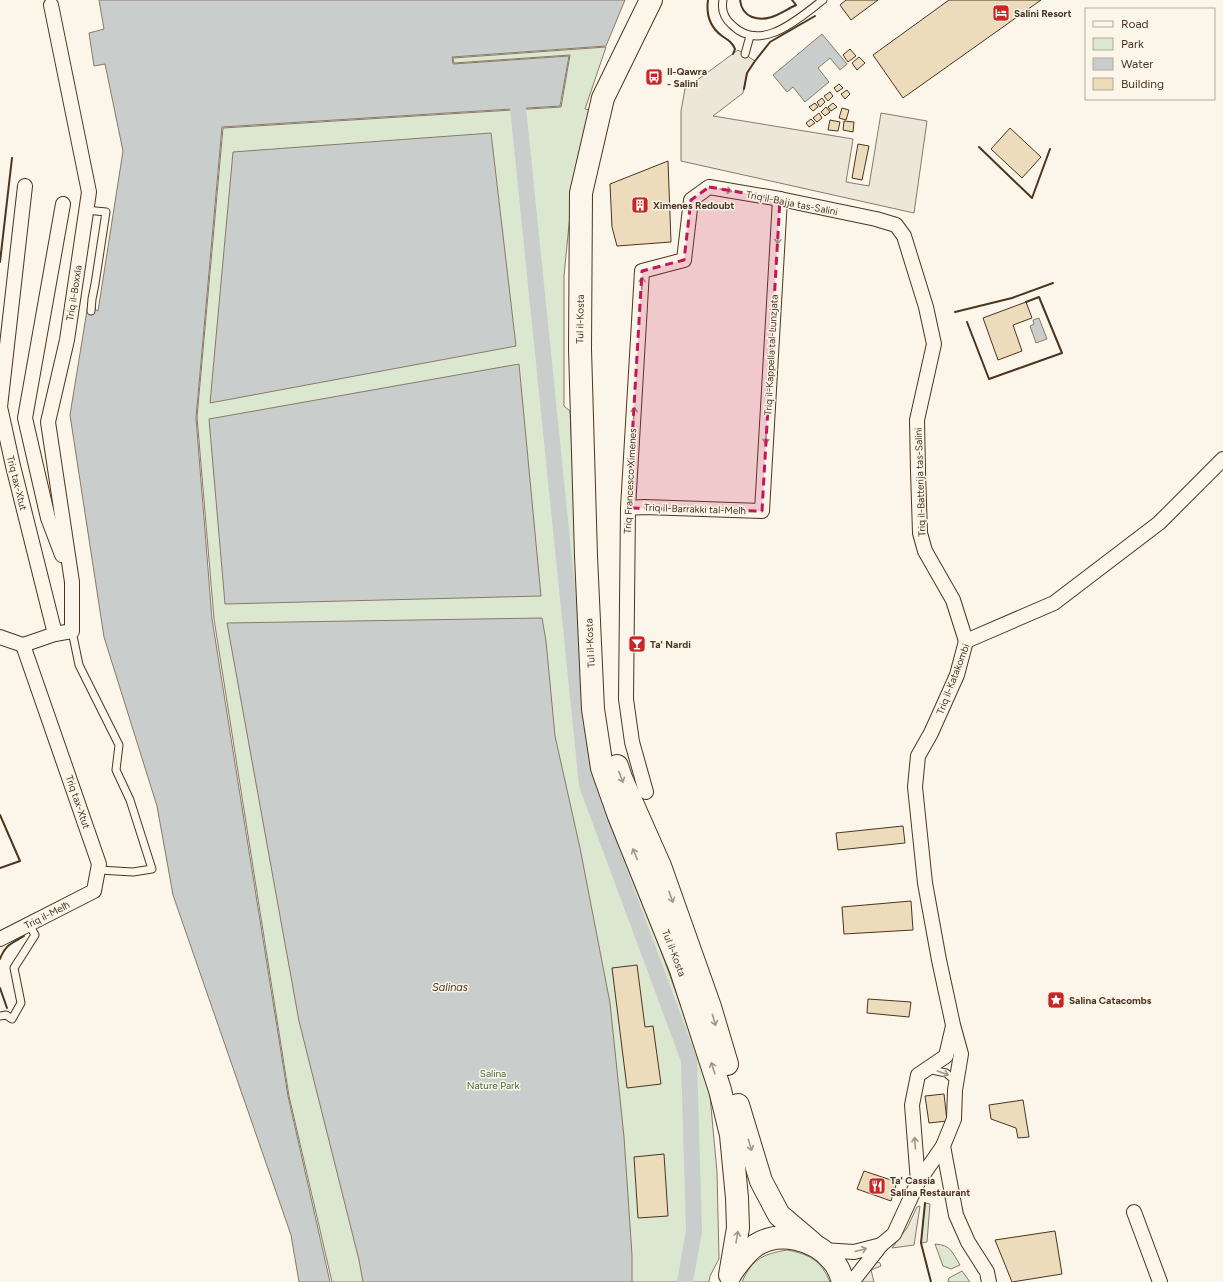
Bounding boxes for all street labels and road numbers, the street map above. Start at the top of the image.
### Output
street label: Triq il-Bajja tas-Salini [745,188,839,218]
street label: Triq il-Boxxla [63,264,85,322]
street label: Tul il-Kosta [573,294,587,344]
street label: Triq il-Kappella tal-Lunzjata [761,294,781,416]
street label: Triq il-Batterija tas-Salini [912,427,928,537]
street label: Triq Francesco Ximenes [621,428,639,534]
street label: Triq tax-Xtut [4,454,30,512]
street label: Triq il-Barrakki tal-Melħ [644,501,747,517]
street label: Tul il-Kosta [582,618,598,668]
street label: Triq il-Katakombi [934,642,972,716]
street label: Triq tax-Xtut [63,773,93,831]
street label: Triq il-Melħ [22,898,72,932]
street label: Tul il-Kosta [659,928,689,978]

